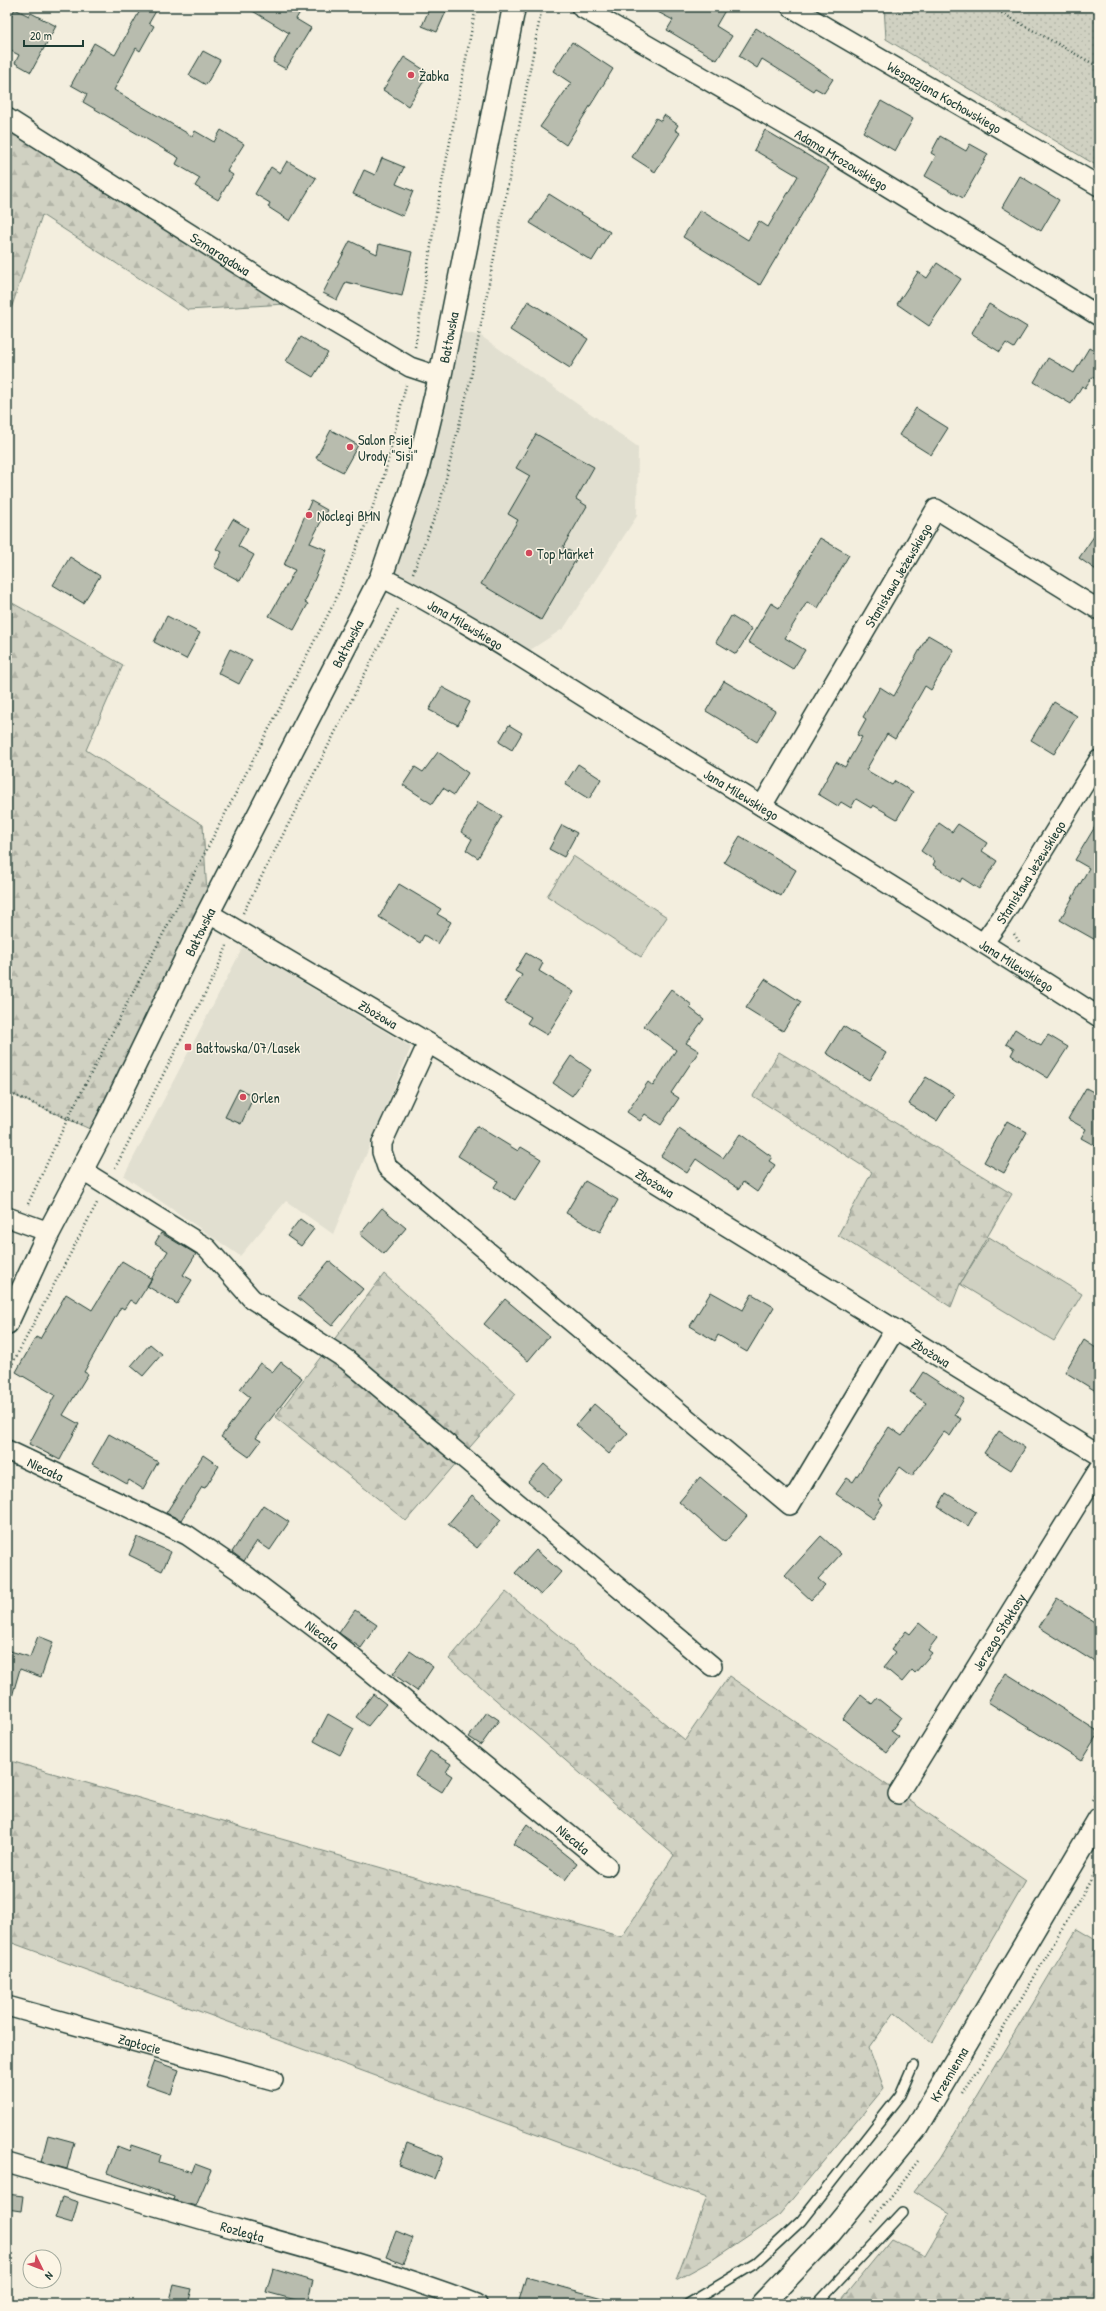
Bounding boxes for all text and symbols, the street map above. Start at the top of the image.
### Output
scale bar [24,22,83,48]
text: 20 m [30,27,52,44]
street label: Wespazjana Kochowskiego [884,56,1006,137]
place label: Żabka [419,66,449,85]
marker: Żabka [406,70,416,80]
street label: Adama Mrozowskiego [792,123,892,195]
street label: Szmaragdowa [187,227,255,280]
street label: Bałtowska [434,310,462,364]
place label: Salon Psiej Urody "Sisi" [358,430,418,466]
marker: Salon Psiej Urody "Sisi" [345,442,355,452]
place label: Noclegi BMN [317,506,380,526]
marker: Noclegi BMN [304,510,314,520]
street label: Stanisława Jeżewskiego [859,519,936,631]
place label: Top Market [537,544,594,564]
marker: Top Market [524,548,534,558]
street label: Jana Milewskiego [425,594,508,654]
street label: Bałtowska [327,616,367,671]
street label: Jana Milewskiego [701,764,783,824]
street label: Stanisława Jeżewskiego [991,816,1069,927]
street label: Bałtowska [179,904,219,959]
street label: Jana Milewskiego [976,934,1058,996]
street label: Zbożowa [356,995,402,1033]
place label: Bałtowska/07/Lasek [196,1038,300,1057]
marker: Bałtowska/07/Lasek [183,1042,193,1052]
place label: Orlen [251,1088,280,1107]
marker: Orlen [238,1092,248,1102]
street label: Zbożowa [632,1163,679,1202]
street label: Zbożowa [908,1333,955,1371]
street label: Niecała [25,1452,68,1485]
street label: Jerzego Stokłosy [967,1589,1031,1674]
street label: Niecała [302,1615,344,1653]
street label: Niecała [553,1819,595,1858]
street label: Zapłocie [116,2028,164,2058]
street label: Krzemienna [925,2043,972,2105]
street label: Rozległa [219,2216,267,2246]
north arrow [22,2249,62,2289]
text: N [42,2269,56,2283]

